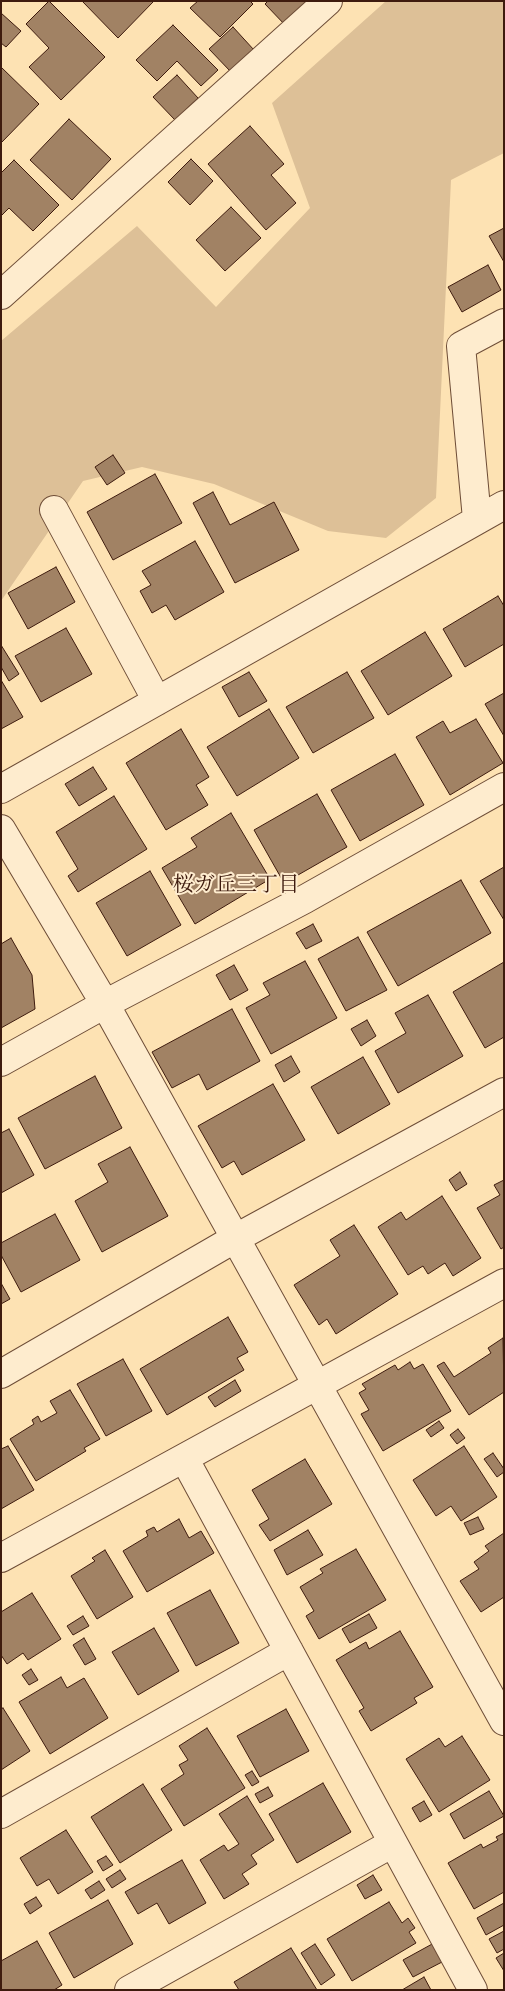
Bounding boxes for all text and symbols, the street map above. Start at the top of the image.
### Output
district label: 桜ガ丘三丁目 [173,873,299,899]

